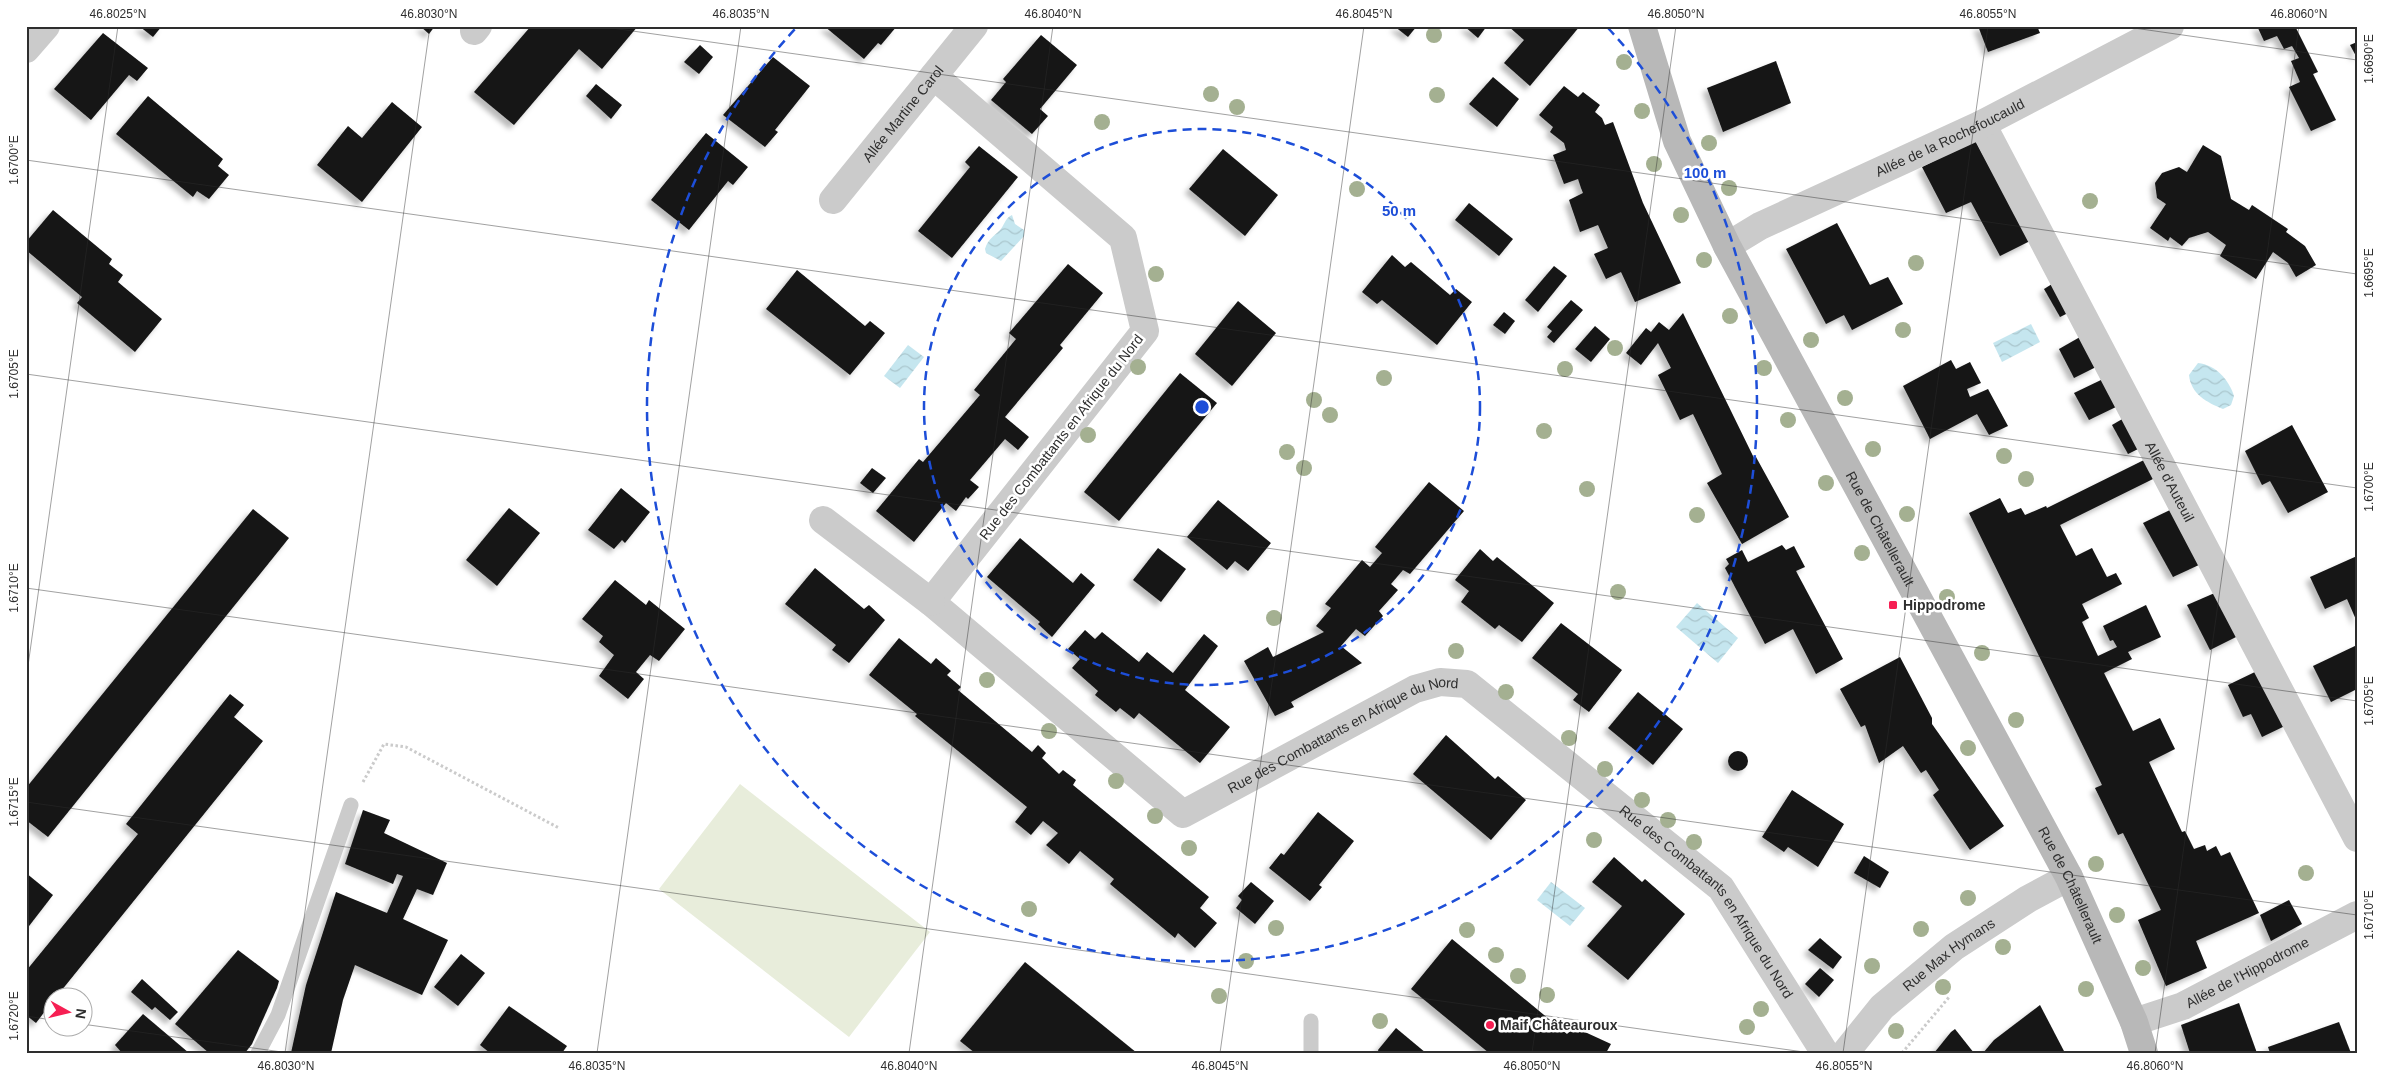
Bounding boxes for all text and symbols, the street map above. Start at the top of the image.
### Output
text: 46.8025°N [90,7,146,21]
text: 46.8030°N [401,7,457,21]
text: 46.8035°N [713,7,769,21]
text: 46.8040°N [1025,7,1081,21]
text: 46.8045°N [1336,7,1392,21]
text: 46.8050°N [1648,7,1704,21]
text: 46.8055°N [1960,7,2016,21]
text: 46.8060°N [2271,7,2327,21]
text: 1.6690°E [2362,34,2376,84]
street label: Allée Martine Carol [859,62,947,165]
street label: Allée de la Rochefoucauld [1873,95,2027,180]
text: 1.6700°E [7,135,21,185]
text: 100 m [1684,164,1726,181]
text: 50 m [1382,202,1416,219]
text: 1.6695°E [2362,248,2376,298]
street label: Rue des Combattants en Afrique du Nord [976,331,1146,543]
text: 1.6705°E [7,349,21,399]
centre of rings [1193,398,1211,416]
street label: Allée d'Auteuil [2142,439,2197,525]
text: 1.6700°E [2362,462,2376,512]
street label: Rue de Châtellerault [1843,469,1918,589]
text: 1.6710°E [7,563,21,613]
place label: Hippodrome [1903,597,1986,613]
marker: Hippodrome [1887,599,1899,611]
street label: Rue des Combattants en Afrique du Nord [1225,674,1459,797]
text: 1.6705°E [2362,676,2376,726]
text: 1.6715°E [7,777,21,827]
street label: Rue des Combattants en Afrique du Nord [1616,802,1796,1001]
street label: Rue de Châtellerault [2035,824,2106,946]
text: 1.6710°E [2362,890,2376,940]
street label: Rue Max Hymans [1899,915,1998,994]
street label: Allée de l'Hippodrome [2183,934,2312,1011]
north arrow [42,986,92,1036]
text: 1.6720°E [7,991,21,1041]
text: N [72,1008,90,1020]
place label: Maif Châteauroux [1500,1017,1618,1033]
marker: Maif Châteauroux [1484,1019,1496,1031]
text: 46.8030°N [258,1059,314,1073]
text: 46.8035°N [569,1059,625,1073]
text: 46.8040°N [881,1059,937,1073]
text: 46.8045°N [1192,1059,1248,1073]
text: 46.8050°N [1504,1059,1560,1073]
text: 46.8055°N [1816,1059,1872,1073]
text: 46.8060°N [2127,1059,2183,1073]

